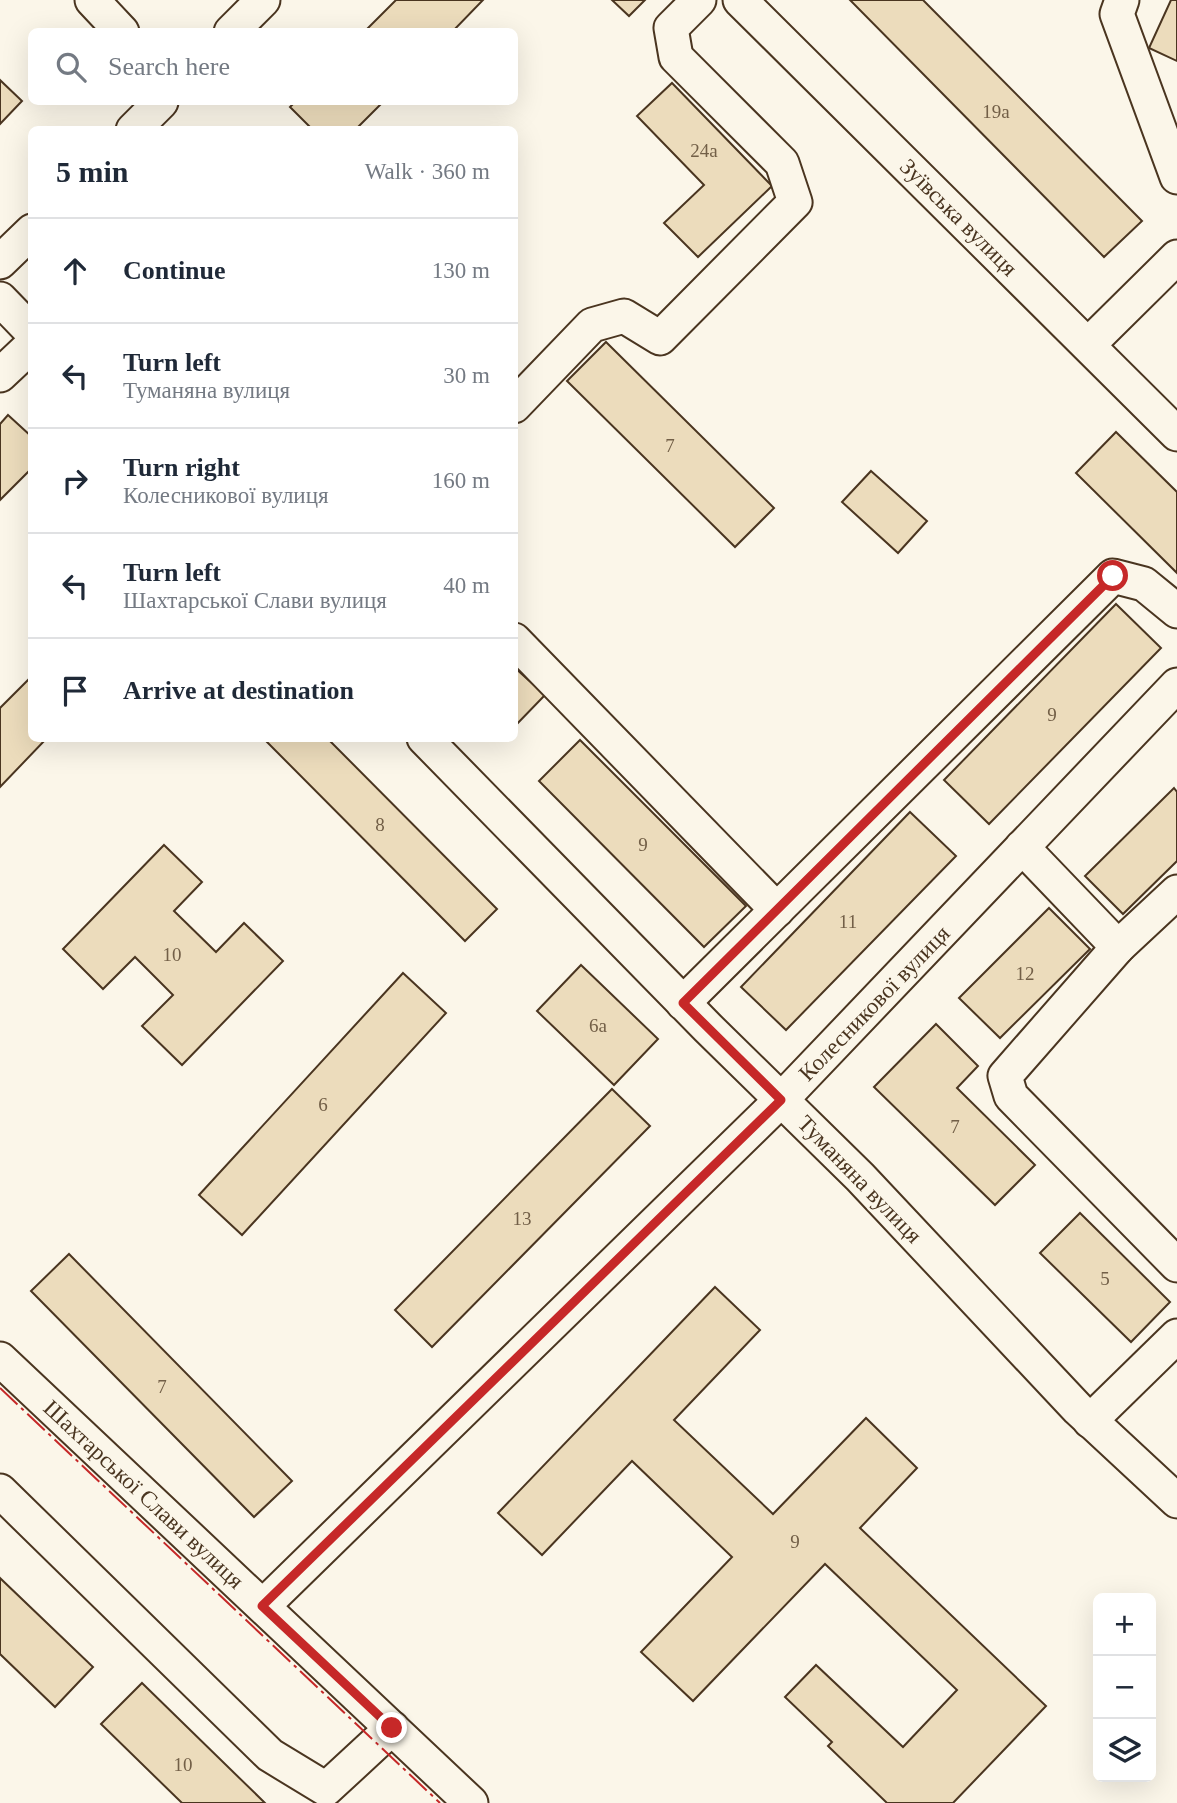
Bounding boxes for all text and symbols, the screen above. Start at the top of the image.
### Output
search box [28,28,518,105]
icon: search [52,48,90,86]
text: Search here [108,52,230,81]
house number: 19а [982,101,1010,122]
house number: 24а [690,140,718,161]
street label: Зуївська вулиця [895,154,1023,281]
text: 5 min [56,155,129,188]
text: Walk · 360 m [365,159,490,184]
icon: ahead [56,252,94,290]
text: Continue [123,256,226,285]
text: 130 m [432,258,490,283]
text: Turn left [123,348,221,377]
icon: left [56,357,94,395]
text: 30 m [443,363,490,388]
text: Туманяна вулиця [123,378,290,403]
house number: 7 [665,435,675,456]
text: Turn right [123,453,240,482]
icon: right [56,462,94,500]
text: 160 m [432,468,490,493]
text: Колесникової вулиця [123,483,329,508]
text: Turn left [123,558,221,587]
route start [1097,560,1128,591]
icon: left [56,567,94,605]
text: 40 m [443,573,490,598]
text: Шахтарської Слави вулиця [123,588,387,613]
icon: arrive [56,672,94,710]
text: Arrive at destination [123,676,354,705]
house number: 9 [1047,704,1057,725]
house number: 8 [375,814,385,835]
house number: 9 [638,834,648,855]
house number: 11 [839,911,857,932]
street label: Колесникової вулиця [794,920,955,1086]
house number: 10 [163,944,182,965]
house number: 12 [1016,963,1035,984]
house number: 6а [589,1015,608,1036]
house number: 6 [318,1094,328,1115]
street label: Туманяна вулиця [793,1111,927,1248]
house number: 7 [950,1116,960,1137]
house number: 13 [513,1208,532,1229]
house number: 5 [1100,1268,1110,1289]
house number: 7 [157,1376,167,1397]
street label: Шахтарської Слави вулиця [39,1395,249,1594]
house number: 9 [790,1531,800,1552]
map controls [1093,1593,1156,1782]
button: + [1093,1593,1156,1656]
button: − [1093,1656,1156,1719]
route end [376,1712,407,1743]
button: layers [1093,1719,1156,1782]
house number: 10 [174,1754,193,1775]

